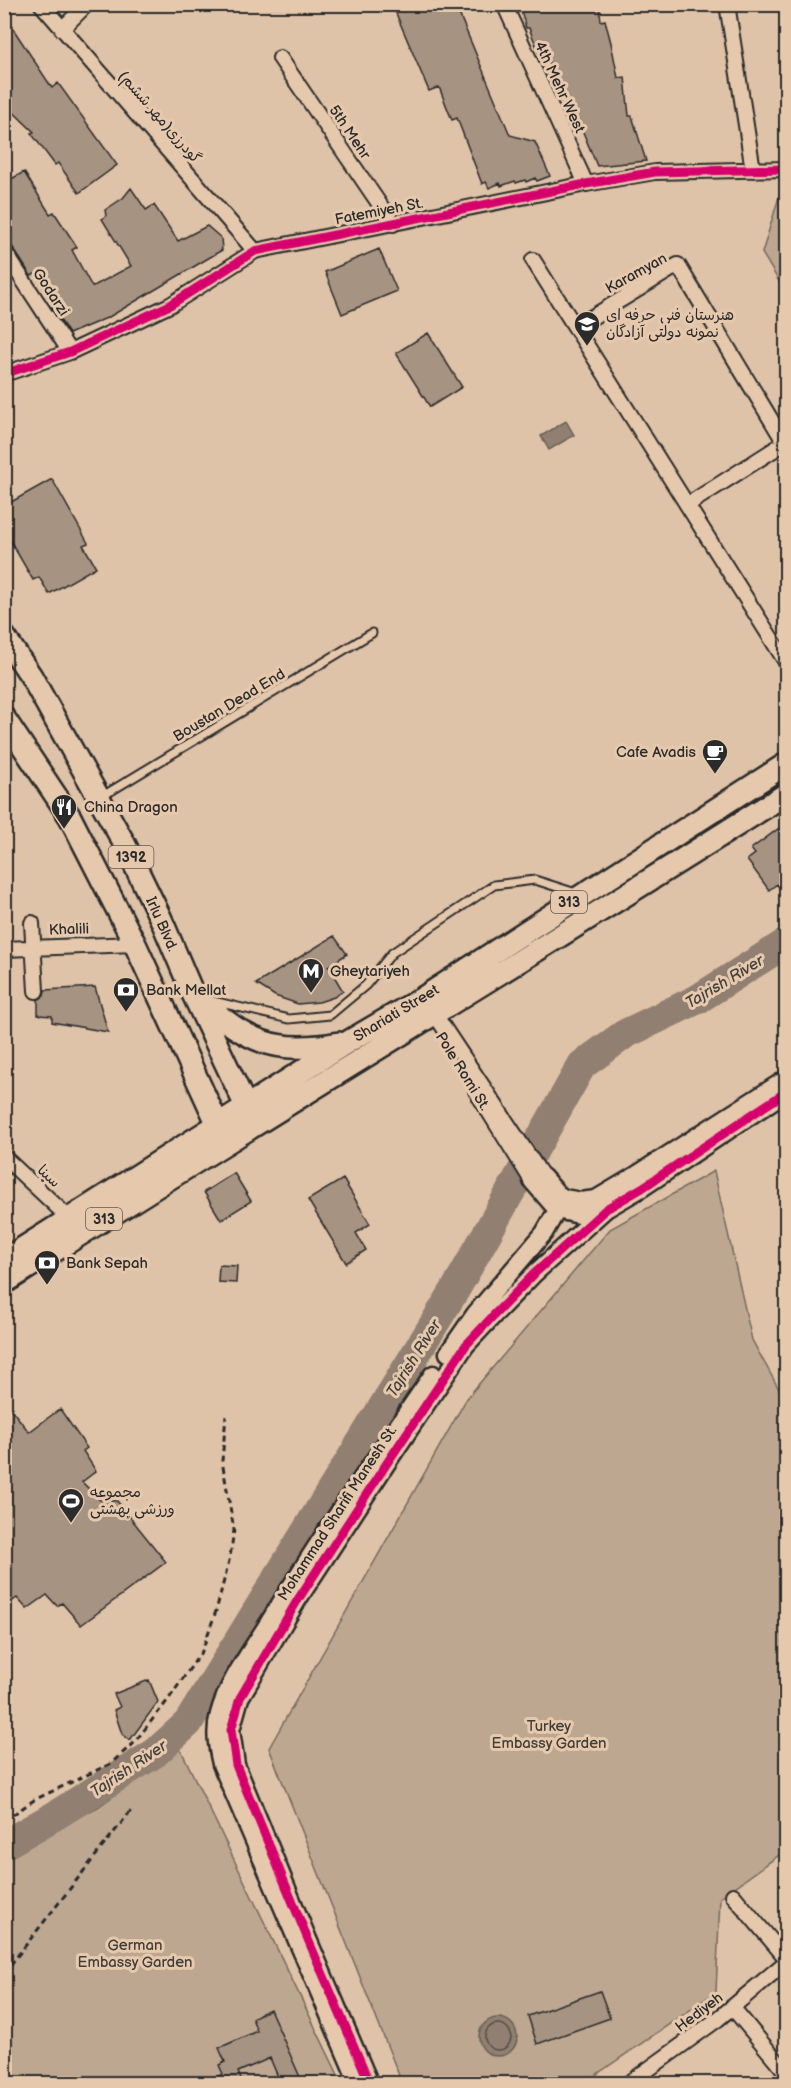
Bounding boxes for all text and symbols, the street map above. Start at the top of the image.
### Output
street label: 4th Mehr West [530,38,589,136]
street label: گودرزی(مهر ششم) [113,67,205,169]
street label: 5th Mehr [325,102,375,163]
street label: Fatemiyeh St. [333,194,425,229]
street label: Karamyan [602,249,670,298]
street label: Godarzi [28,265,73,320]
place label: هنرستان فنی حرفه ای نمونه دولتی آزادگان [606,306,734,342]
school or university icon: هنرستان فنی حرفه ای نمونه دولتی آزادگان [572,309,602,347]
street label: Boustan Dead End [170,665,289,746]
cafe icon: Cafe Avadis [700,737,730,775]
place label: Cafe Avadis [616,743,697,762]
restaurant icon: China Dragon [49,792,79,830]
place label: China Dragon [84,798,178,817]
road number: 1392 [108,846,154,868]
road number: 313 [551,891,587,913]
street label: Irlu Blvd. [141,894,182,955]
street label: Khalili [49,919,89,940]
water label: Tajrish River [682,951,768,1013]
metro station icon: Gheytariyeh [296,956,326,994]
place label: Gheytariyeh [330,962,410,981]
bank icon: Bank Mellat [111,975,141,1013]
street label: Shariati Street [350,980,443,1046]
place label: Bank Mellat [146,981,227,1000]
street label: Pole Romi St. [431,1028,494,1114]
street label: سینا [33,1161,64,1192]
road number: 313 [86,1208,122,1230]
bank icon: Bank Sepah [32,1248,62,1286]
place label: Bank Sepah [66,1254,148,1273]
water label: Tajrish River [383,1316,446,1401]
street label: Mohammad Sharifi Manesh St. [274,1422,401,1604]
place label: مجموعه ورزشی بهشتی [90,1483,175,1519]
sports icon: مجموعه ورزشی بهشتی [56,1486,86,1524]
park label: Turkey Embassy Garden [492,1717,607,1753]
water label: Tajrish River [87,1736,171,1802]
park label: German Embassy Garden [78,1936,193,1972]
street label: Hediyeh [672,1988,727,2037]

